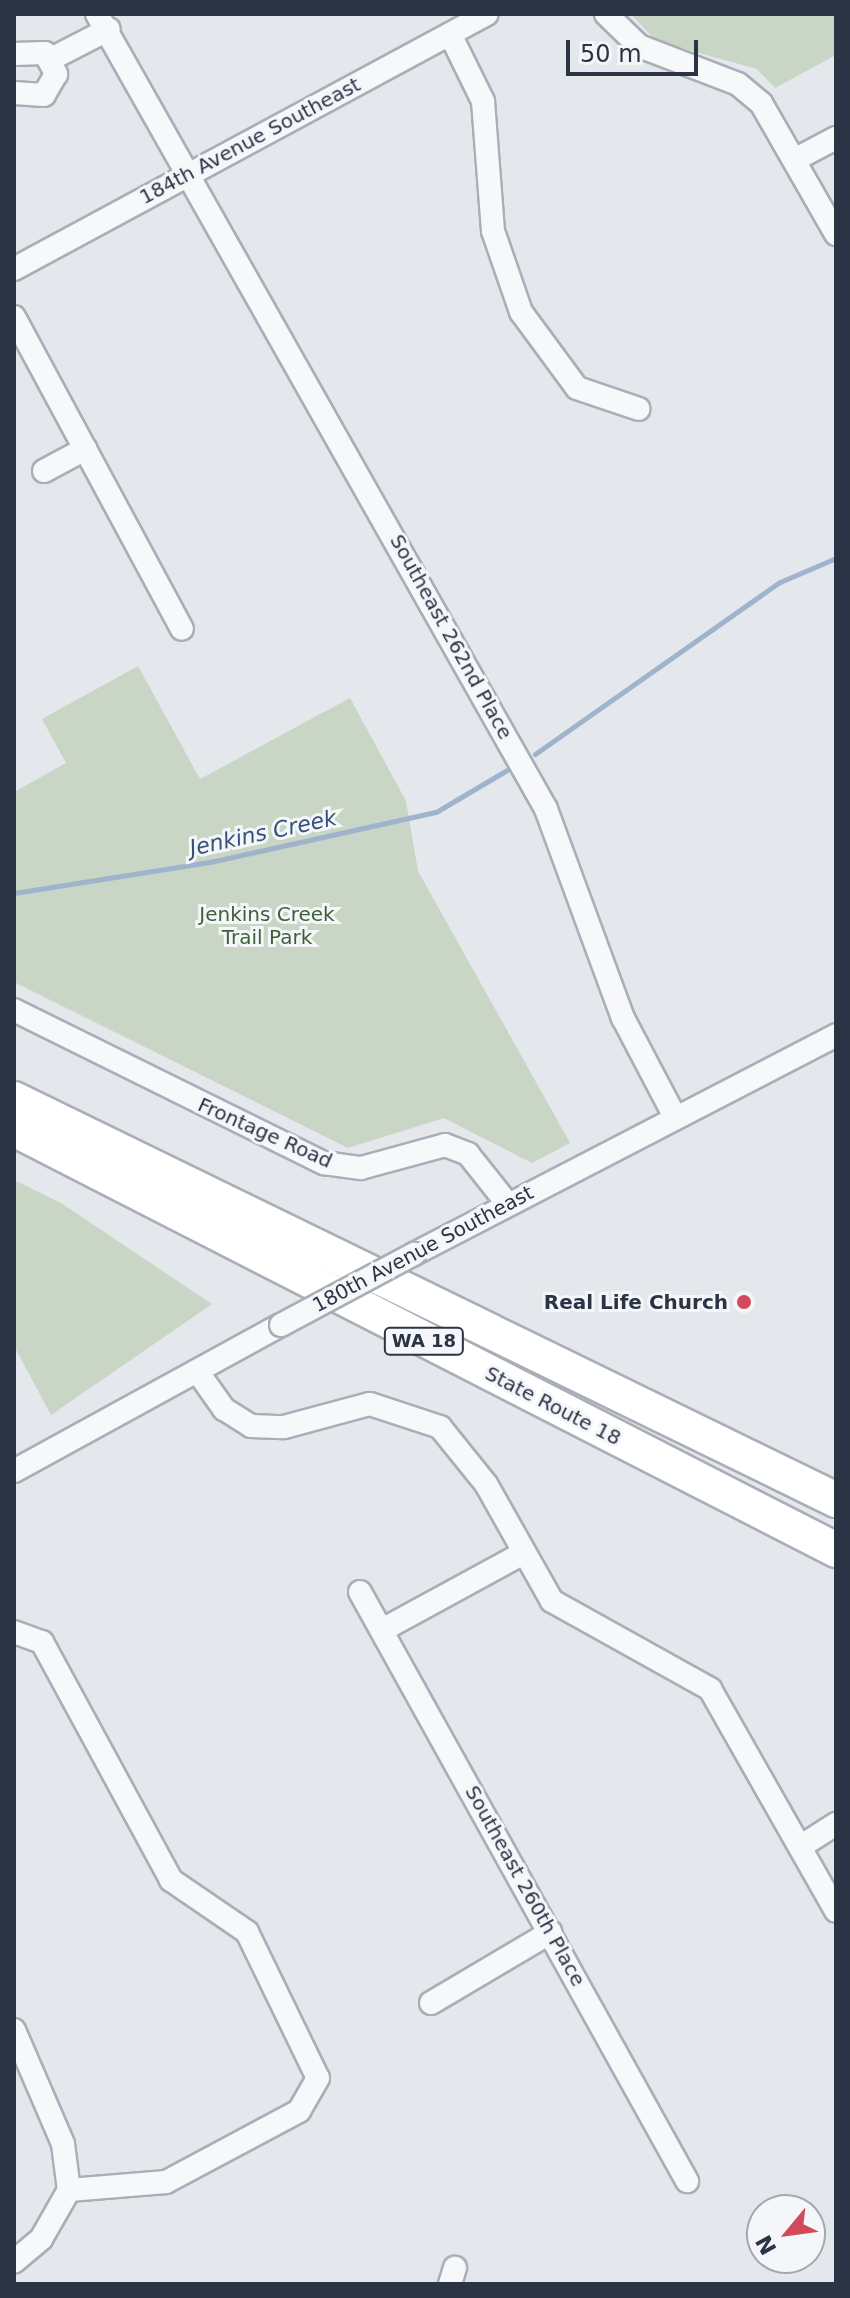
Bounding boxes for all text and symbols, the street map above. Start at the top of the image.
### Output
scale bar [570,24,702,74]
text: 50 m [580,40,642,68]
street label: 184th Avenue Southeast [135,73,365,209]
street label: Southeast 262nd Place [385,530,517,744]
water label: Jenkins Creek [187,805,339,861]
park label: Jenkins Creek Trail Park [199,903,335,950]
street label: Frontage Road [194,1093,336,1173]
street label: 180th Avenue Southeast [308,1181,538,1317]
place label: Real Life Church [544,1290,728,1314]
marker: Real Life Church [735,1293,753,1311]
road number: WA 18 [382,1327,466,1355]
street label: State Route 18 [481,1361,625,1451]
street label: Southeast 260th Place [460,1782,590,1990]
north arrow [746,2194,826,2274]
text: N [751,2231,782,2259]

